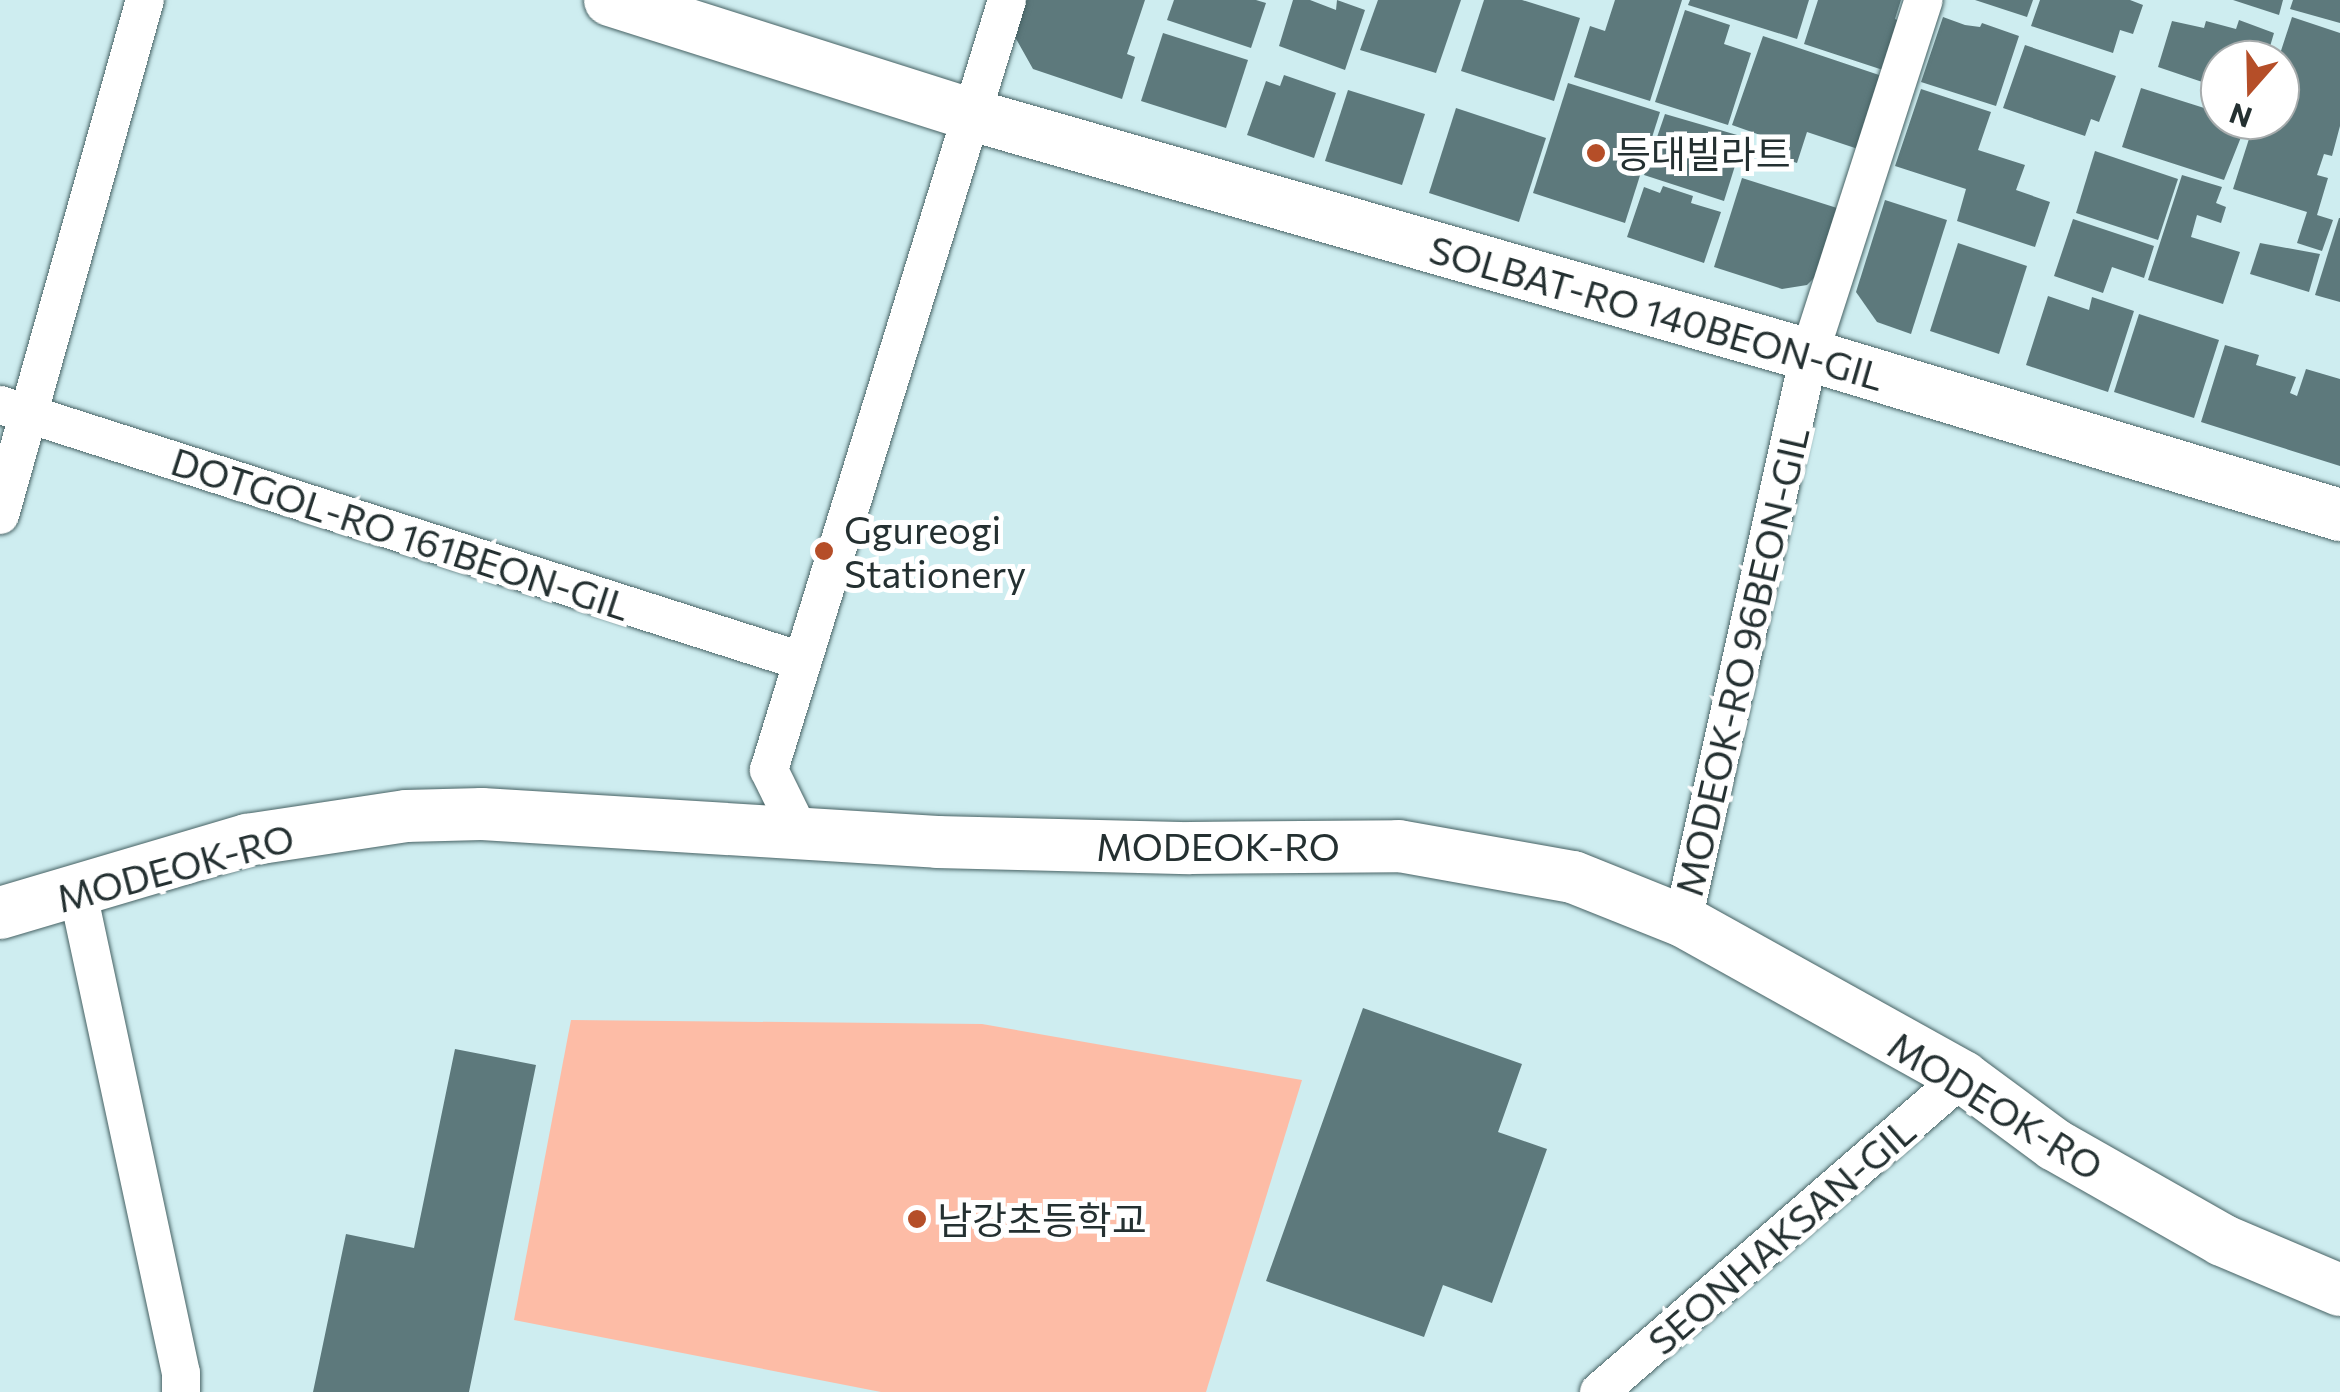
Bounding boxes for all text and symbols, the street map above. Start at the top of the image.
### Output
north arrow [2200,40,2300,140]
text: N [2225,97,2256,136]
place label: 등대빌라트 [1616,130,1791,176]
marker: 등대빌라트 [1585,142,1607,164]
street label: SOLBAT-RO 140BEON-GIL [1424,225,1890,399]
street label: MODEOK-RO 96BEON-GIL [1665,422,1817,900]
street label: DOTGOL-RO 161BEON-GIL [166,437,636,629]
place label: Ggureogi Stationery [844,506,1026,596]
marker: Ggureogi Stationery [813,540,835,562]
street label: MODEOK-RO [51,813,299,921]
street label: MODEOK-RO [1096,823,1340,869]
street label: MODEOK-RO [1881,1021,2111,1189]
street label: SEONHAKSAN-GIL [1638,1107,1924,1363]
place label: 남강초등학교 [937,1196,1147,1242]
marker: 남강초등학교 [906,1208,928,1230]

